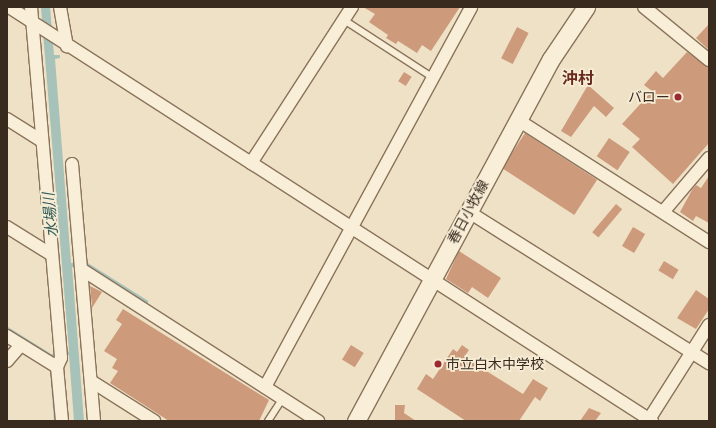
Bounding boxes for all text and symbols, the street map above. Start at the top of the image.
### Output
district label: 沖村 [562,69,594,89]
place label: バロー [628,89,670,105]
marker: バロー [673,92,683,102]
street label: 春日小牧線 [444,177,492,247]
water label: 水場川 [40,192,62,238]
place label: 市立白木中学校 [446,356,544,372]
marker: 市立白木中学校 [433,359,443,369]

